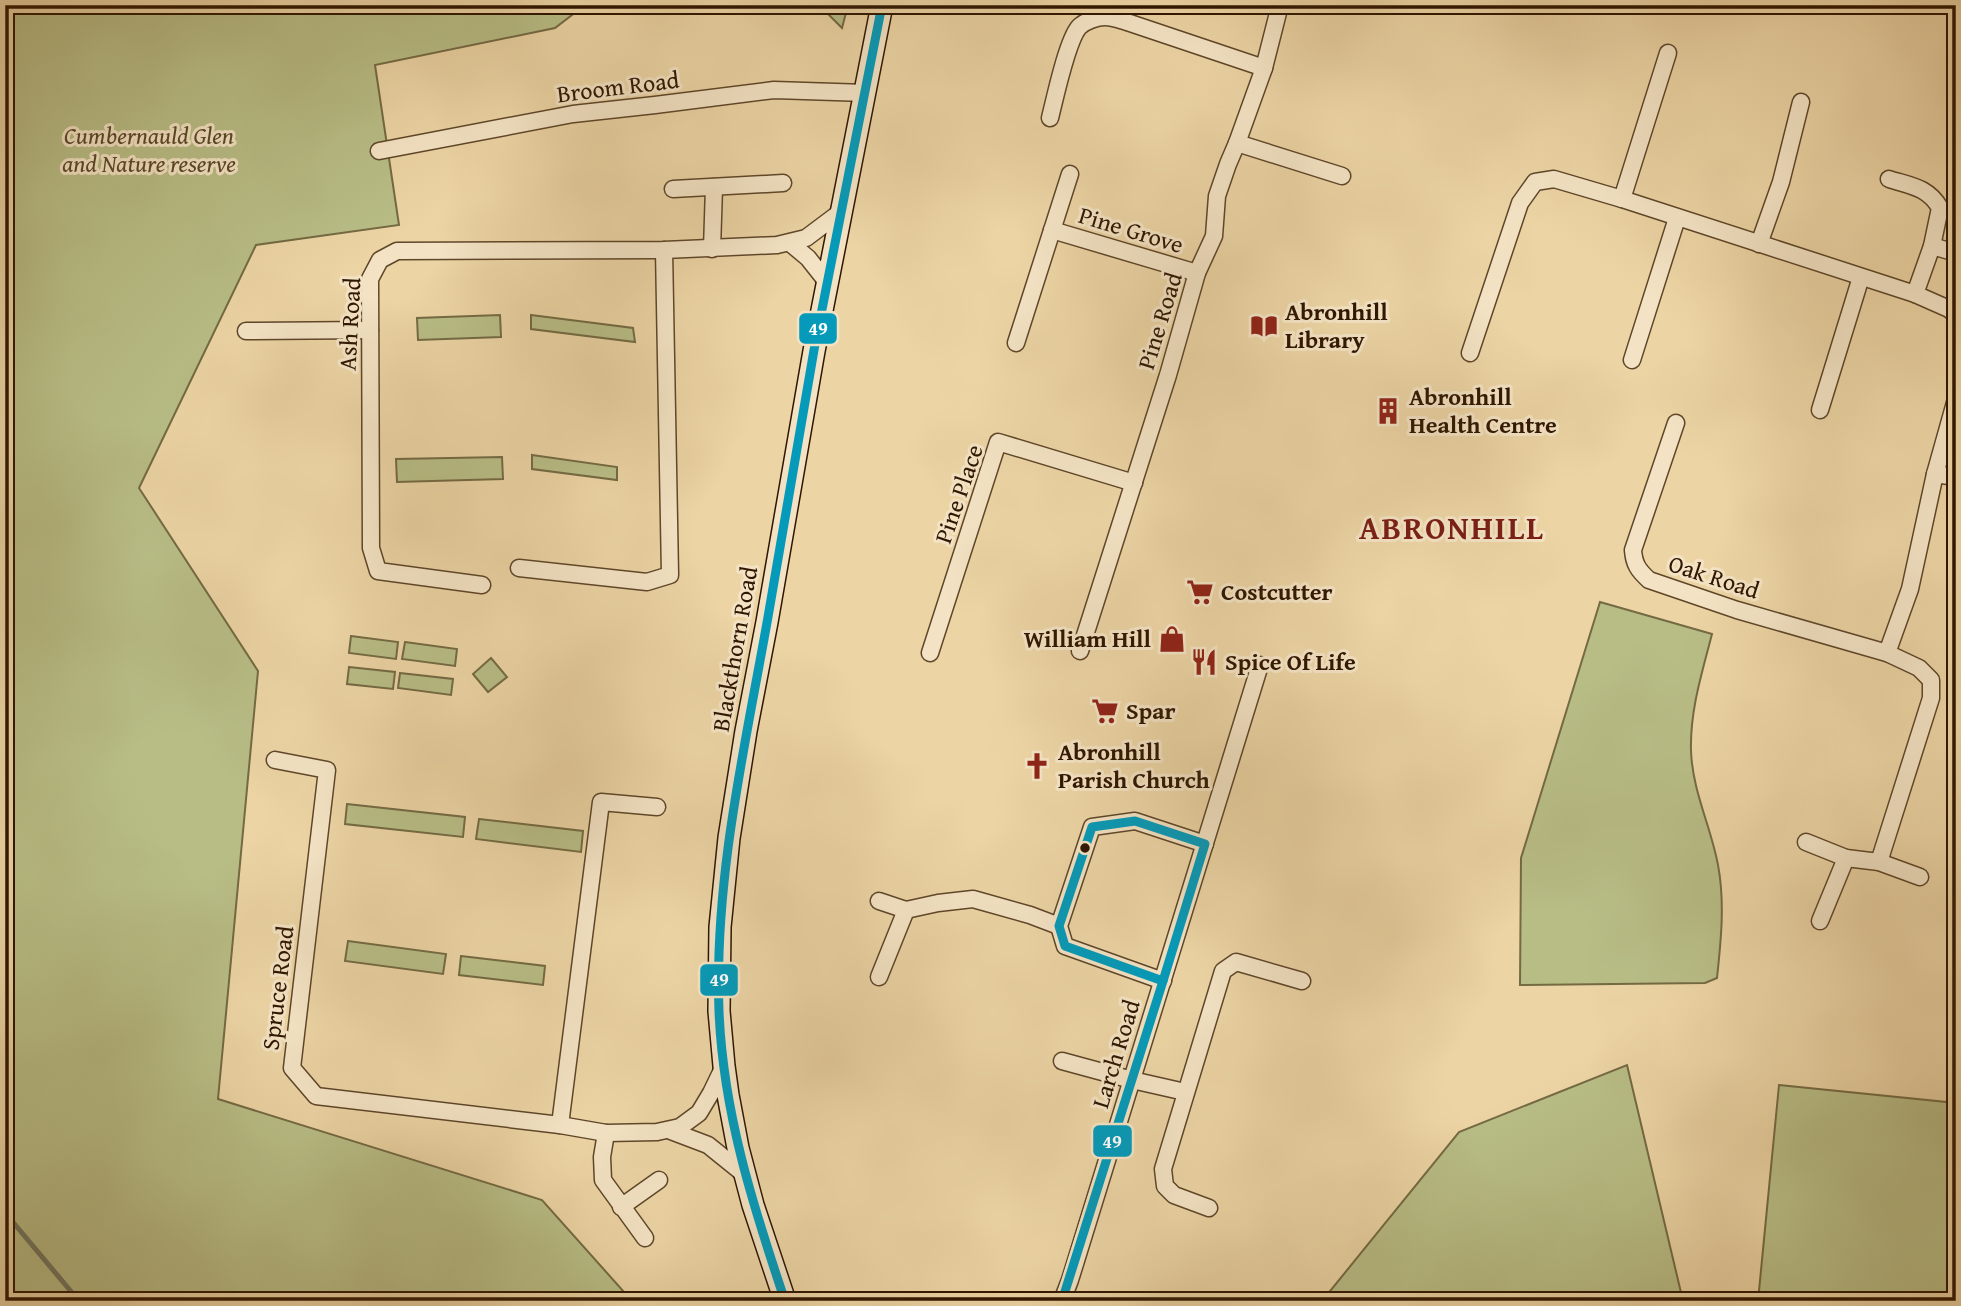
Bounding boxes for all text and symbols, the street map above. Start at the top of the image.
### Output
street label: Broom Road [555,62,681,111]
park label: Cumbernauld Glen and Nature reserve [62,118,236,181]
street label: Pine Grove [1075,197,1188,262]
street label: Pine Road [1128,268,1191,374]
street label: Ash Road [330,276,369,371]
place label: Abronhill Library [1285,294,1388,357]
library icon: Abronhill Library [1249,311,1279,341]
line badge: 49 [798,312,838,345]
text: 49 [808,314,828,342]
place label: Abronhill Health Centre [1409,379,1557,442]
building icon: Abronhill Health Centre [1373,396,1403,426]
street label: Pine Place [925,440,992,548]
district label: ABRONHILL [1359,504,1545,551]
street label: Oak Road [1664,545,1764,608]
street label: Blackthorn Road [703,563,766,734]
place label: Costcutter [1221,574,1333,609]
supermarket icon: Costcutter [1185,577,1215,607]
place label: William Hill [1024,621,1152,656]
shop icon: William Hill [1157,624,1187,654]
place label: Spice Of Life [1225,644,1356,679]
restaurant icon: Spice Of Life [1189,647,1219,677]
place label: Spar [1126,693,1176,728]
supermarket icon: Spar [1090,696,1120,726]
place label: Abronhill Parish Church [1058,734,1210,797]
church icon: Abronhill Parish Church [1022,751,1052,781]
unlabelled marker [1078,841,1092,855]
street label: Spruce Road [253,924,303,1052]
line badge: 49 [699,963,739,997]
text: 49 [709,965,729,993]
street label: Larch Road [1082,995,1149,1112]
line badge: 49 [1092,1124,1133,1158]
text: 49 [1102,1127,1122,1155]

